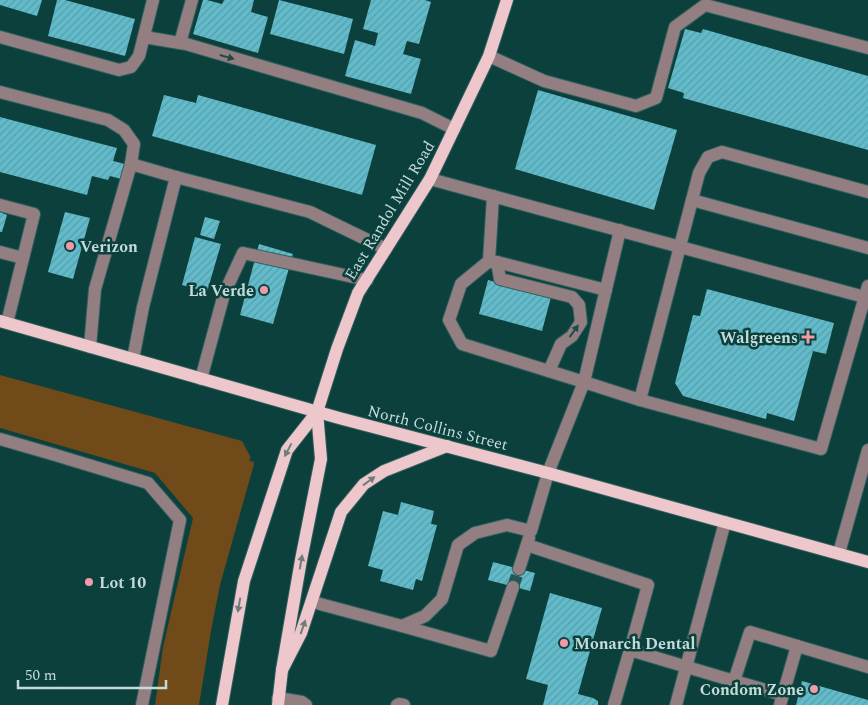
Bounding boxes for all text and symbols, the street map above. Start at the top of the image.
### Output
one-way arrow [220,53,235,61]
street label: East Randol Mill Road [339,136,441,285]
place label: Verizon [80,235,138,259]
marker: Verizon [64,240,76,252]
place label: La Verde [188,279,254,303]
marker: La Verde [258,284,270,296]
one-way arrow [569,324,579,338]
place label: Walgreens [720,326,798,350]
marker: Walgreens [802,331,814,343]
street label: North Collins Street [365,399,511,457]
one-way arrow [284,443,292,458]
one-way arrow [362,476,376,486]
one-way arrow [297,554,305,570]
place label: Lot 10 [99,571,146,595]
marker: Lot 10 [83,576,95,588]
one-way arrow [235,597,243,613]
one-way arrow [300,619,308,634]
place label: Monarch Dental [574,632,695,656]
marker: Monarch Dental [558,637,570,649]
scale bar [18,658,165,690]
text: 50 m [25,664,57,687]
place label: Condom Zone [700,678,804,702]
marker: Condom Zone [808,683,820,695]

